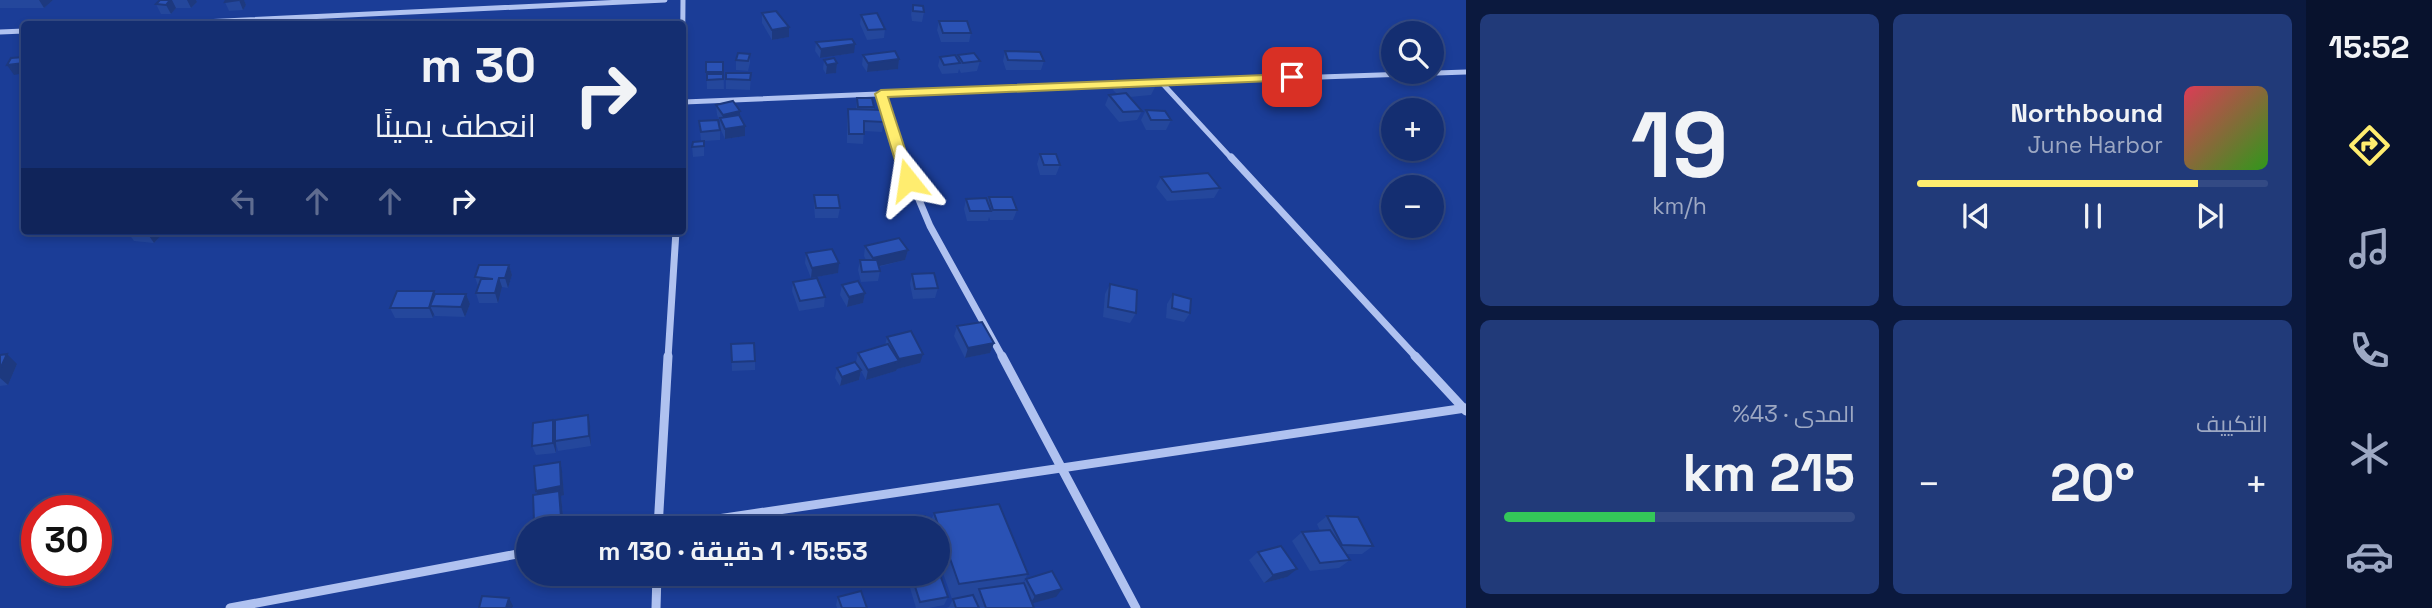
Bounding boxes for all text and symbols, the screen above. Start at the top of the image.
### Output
map controls [1381,21,1444,238]
button: search [1381,21,1444,84]
text: 15:52 [2328,27,2410,67]
text: 30 m [420,34,536,96]
pin [1262,47,1322,107]
icon: right [560,49,651,140]
icon: arrive [1273,58,1311,96]
text: 19 [1631,87,1728,204]
text: Northbound [2010,96,2163,130]
button: + [1381,98,1444,161]
text: انعطف يمينًا [374,106,536,146]
icon: directions [2345,121,2394,170]
text: June Harbor [2028,130,2163,160]
position arrow [871,143,945,217]
button: − [1381,175,1444,238]
icon: left [225,182,263,220]
icon: ahead [298,182,336,220]
icon: ahead [371,182,409,220]
icon: right [444,182,482,220]
text: km/h [1652,191,1707,221]
icon: previous [1957,197,1995,235]
icon: pause [2074,197,2112,235]
icon: next [2191,197,2229,235]
icon: music [2345,224,2394,273]
icon: phone [2345,326,2394,375]
text: المدى · 43% [1732,399,1855,429]
text: التكييف [2196,409,2268,439]
icon: climate [2345,429,2394,478]
text: 215 km [1682,440,1855,506]
text: 20° [2050,450,2135,516]
text: − [1917,460,1941,508]
text: + [2244,460,2268,508]
speed limit sign: 30 [21,495,112,586]
icon: car [2345,532,2394,581]
text: 15:53 · 1 دقيقة · 130 m [598,534,868,568]

